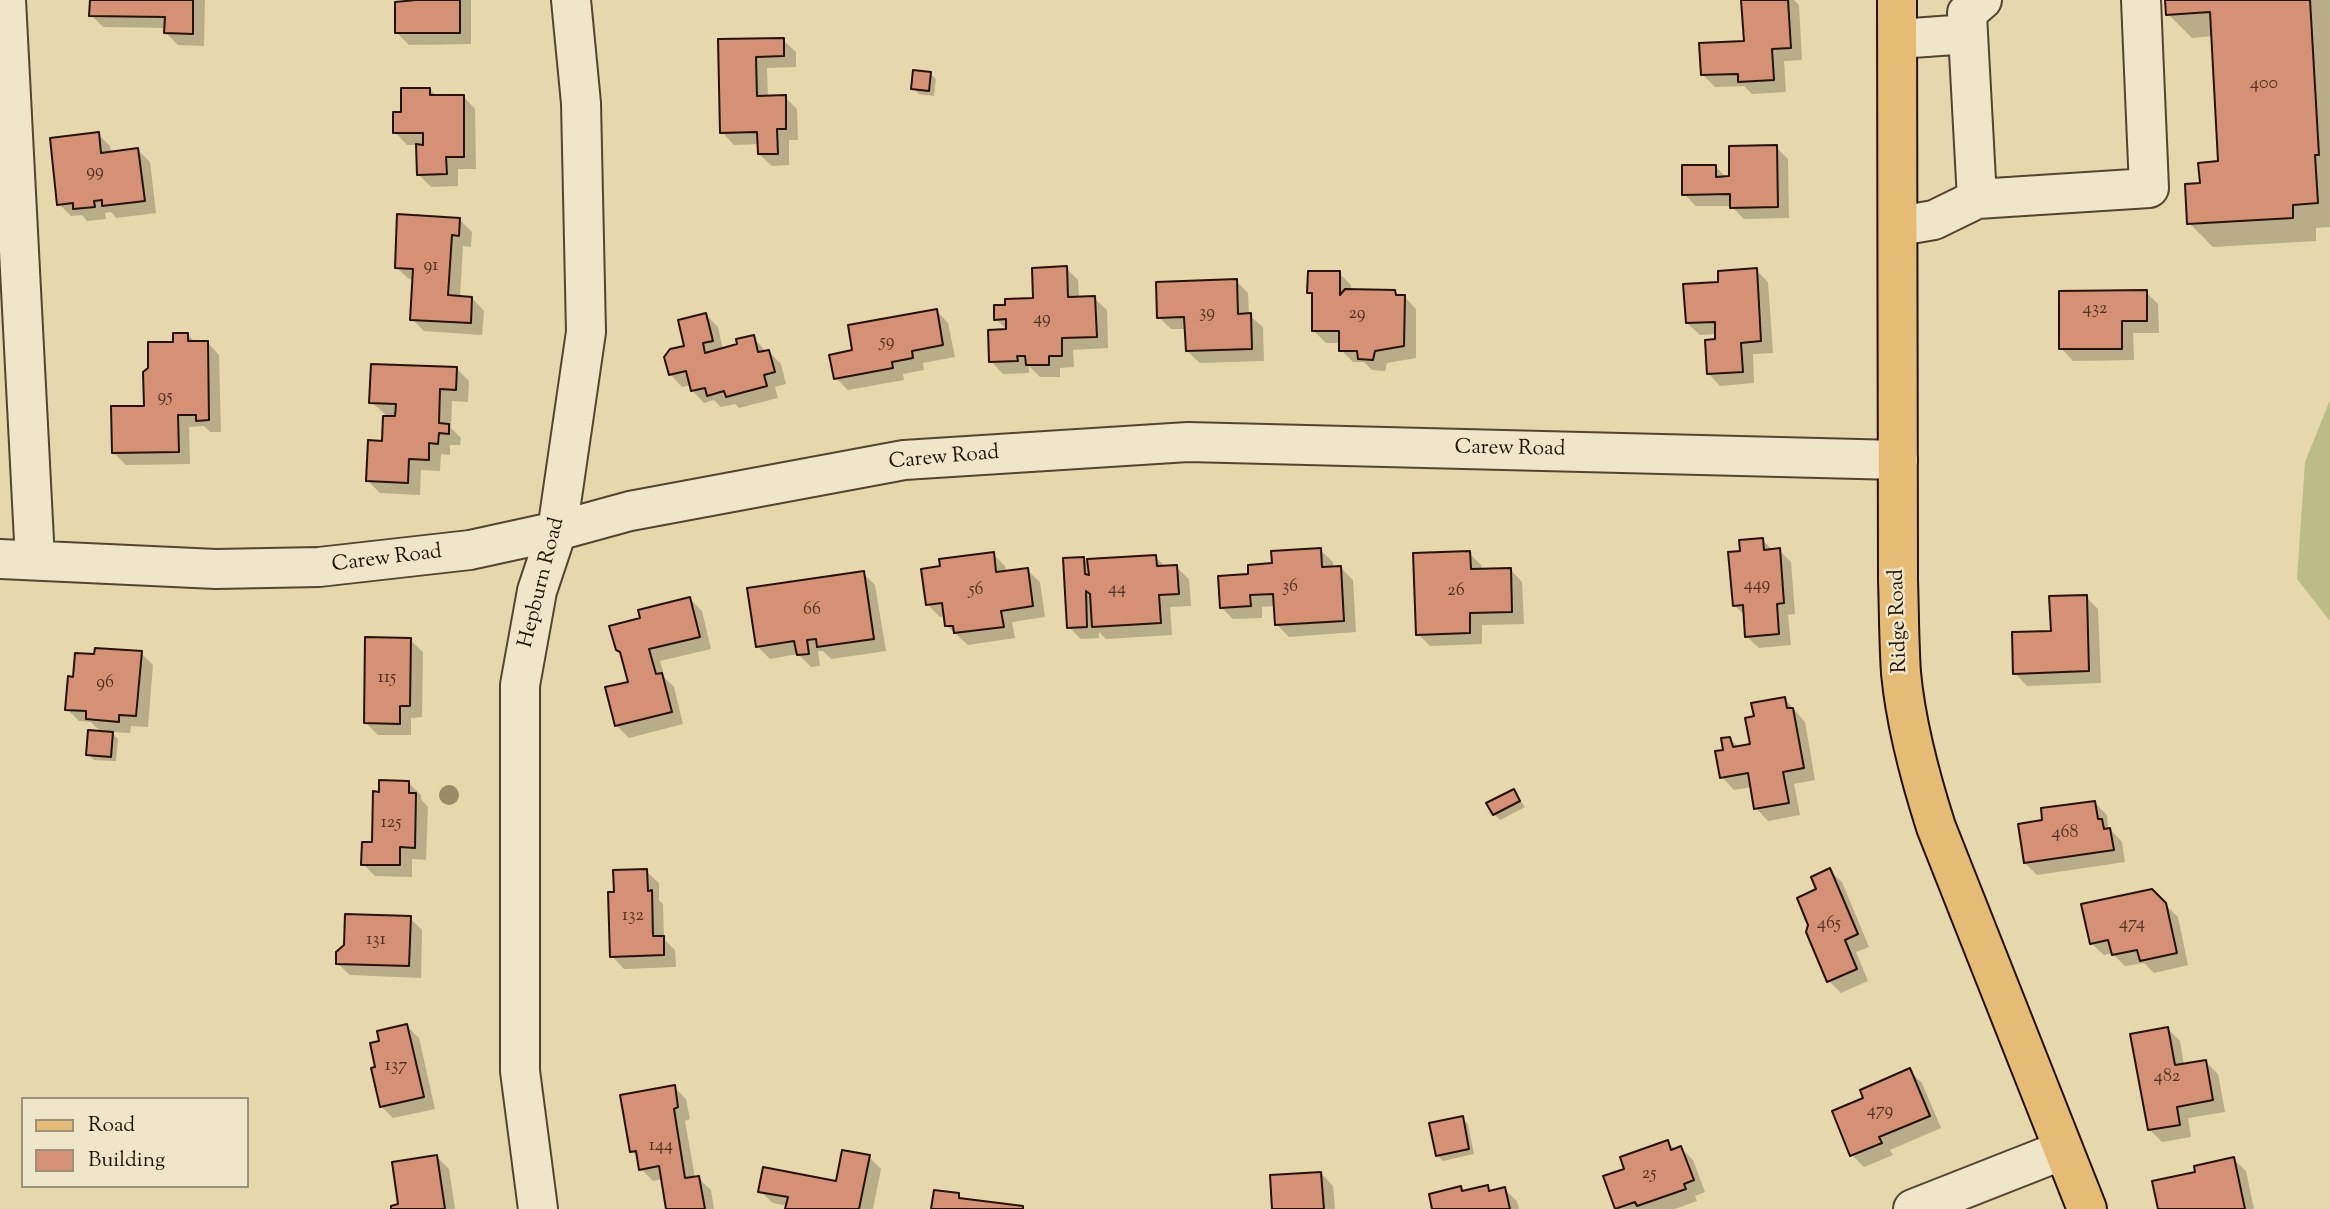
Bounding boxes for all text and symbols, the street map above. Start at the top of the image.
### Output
house number: 400 [2250,74,2278,96]
house number: 99 [86,162,104,184]
house number: 91 [424,256,438,278]
house number: 432 [2083,299,2107,321]
house number: 39 [1199,303,1215,325]
house number: 29 [1348,304,1366,326]
house number: 49 [1033,309,1051,331]
house number: 59 [880,332,894,354]
house number: 95 [157,387,173,409]
street label: Carew Road [1454,436,1566,464]
street label: Carew Road [888,442,1000,476]
street label: Hepburn Road [515,515,571,651]
street label: Carew Road [331,541,443,579]
street label: Ridge Road [1886,568,1914,674]
house number: 449 [1744,575,1770,597]
house number: 36 [1282,577,1298,599]
house number: 44 [1108,579,1126,601]
house number: 56 [968,580,984,602]
house number: 26 [1447,581,1465,603]
house number: 66 [803,600,821,622]
house number: 115 [378,668,396,690]
house number: 96 [96,673,114,695]
house number: 125 [381,813,401,835]
house number: 468 [2052,823,2078,845]
house number: 132 [622,906,644,928]
house number: 465 [1817,914,1841,936]
house number: 474 [2119,914,2145,936]
house number: 131 [366,930,386,952]
house number: 137 [385,1056,407,1078]
house number: 482 [2154,1067,2180,1089]
legend [21,1097,248,1188]
house number: 479 [1867,1101,1893,1123]
text: Road [88,1111,135,1141]
house number: 144 [649,1136,673,1158]
text: Building [88,1146,165,1176]
house number: 25 [1642,1164,1656,1186]

